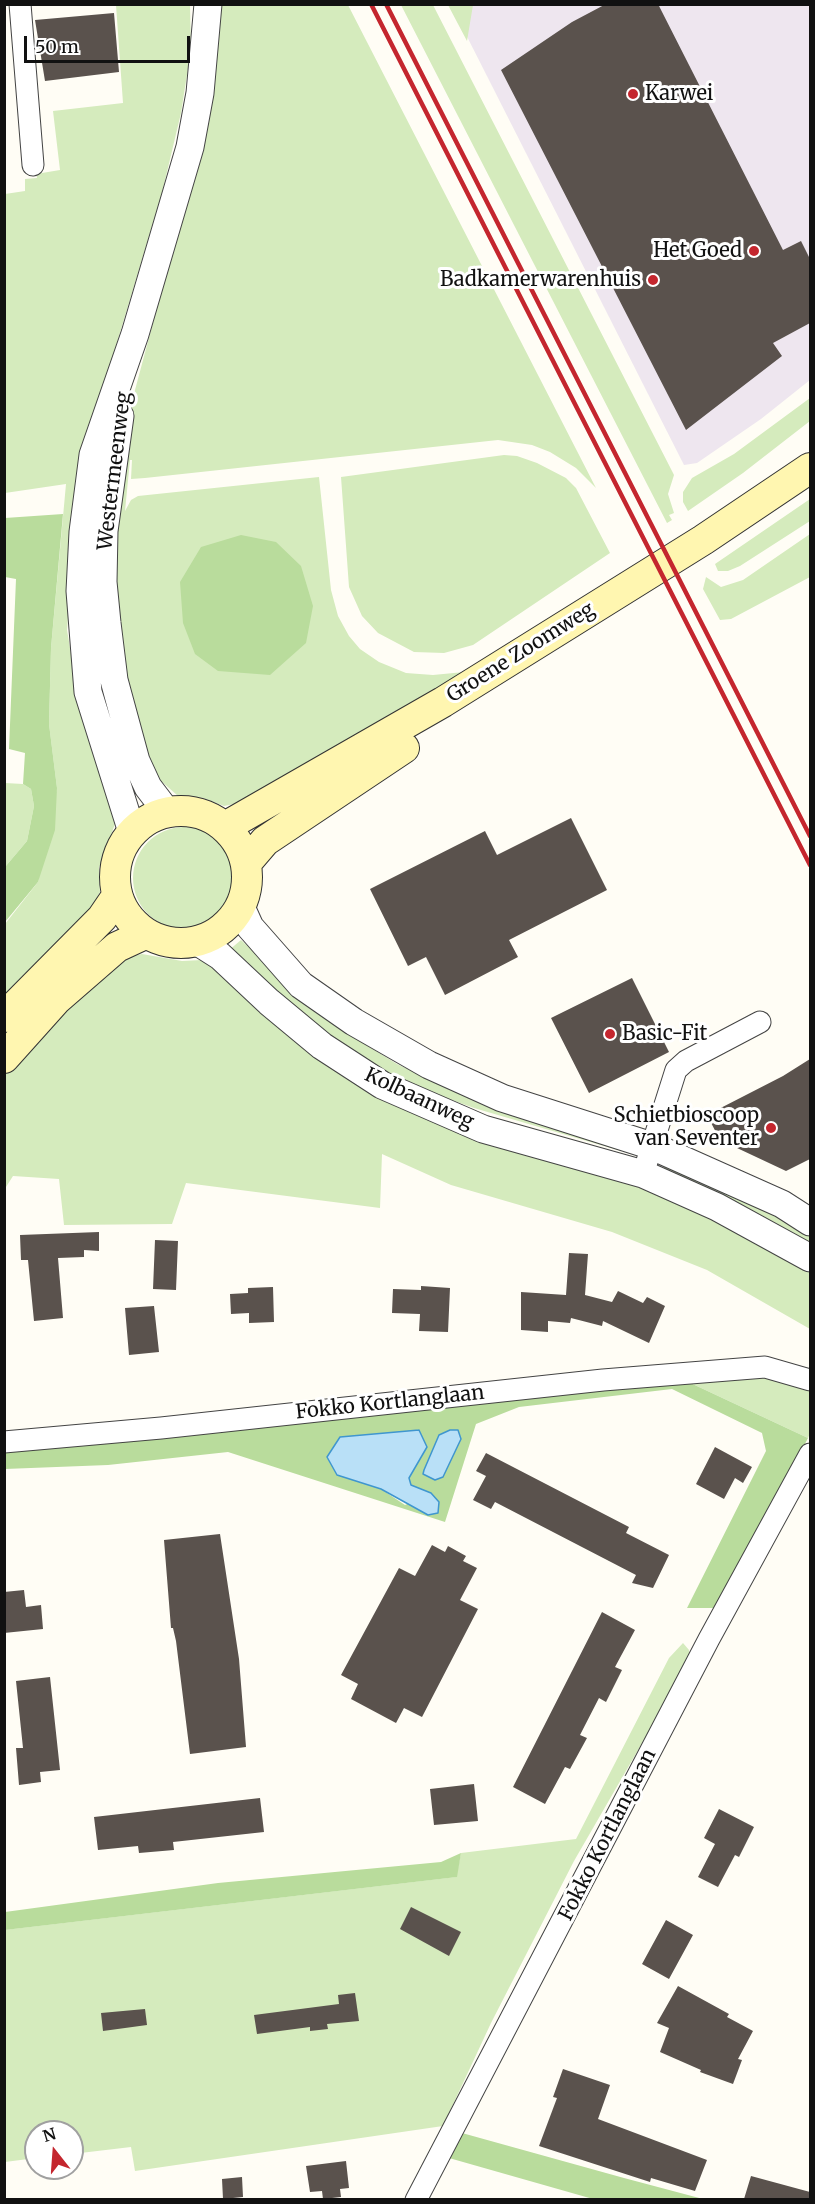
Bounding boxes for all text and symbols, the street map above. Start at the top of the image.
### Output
scale bar [27,24,194,62]
text: 50 m [35,35,79,58]
place label: Karwei [645,82,713,106]
marker: Karwei [626,87,640,101]
place label: Het Goed [653,239,742,263]
marker: Het Goed [747,244,761,258]
place label: Badkamerwarenhuis [440,268,641,292]
marker: Badkamerwarenhuis [646,273,660,287]
street label: Westermeenweg [93,390,137,552]
street label: Groene Zoomweg [443,598,599,708]
place label: Basic-Fit [622,1022,707,1046]
marker: Basic-Fit [603,1027,617,1041]
street label: Kolbaanweg [361,1063,477,1135]
place label: Schietbioscoop van Seventer [614,1104,759,1151]
marker: Schietbioscoop van Seventer [764,1121,778,1135]
street label: Fokko Kortlanglaan [295,1381,485,1425]
street label: Fokko Kortlanglaan [554,1745,662,1925]
north arrow [24,2120,84,2180]
text: N [40,2123,58,2146]

